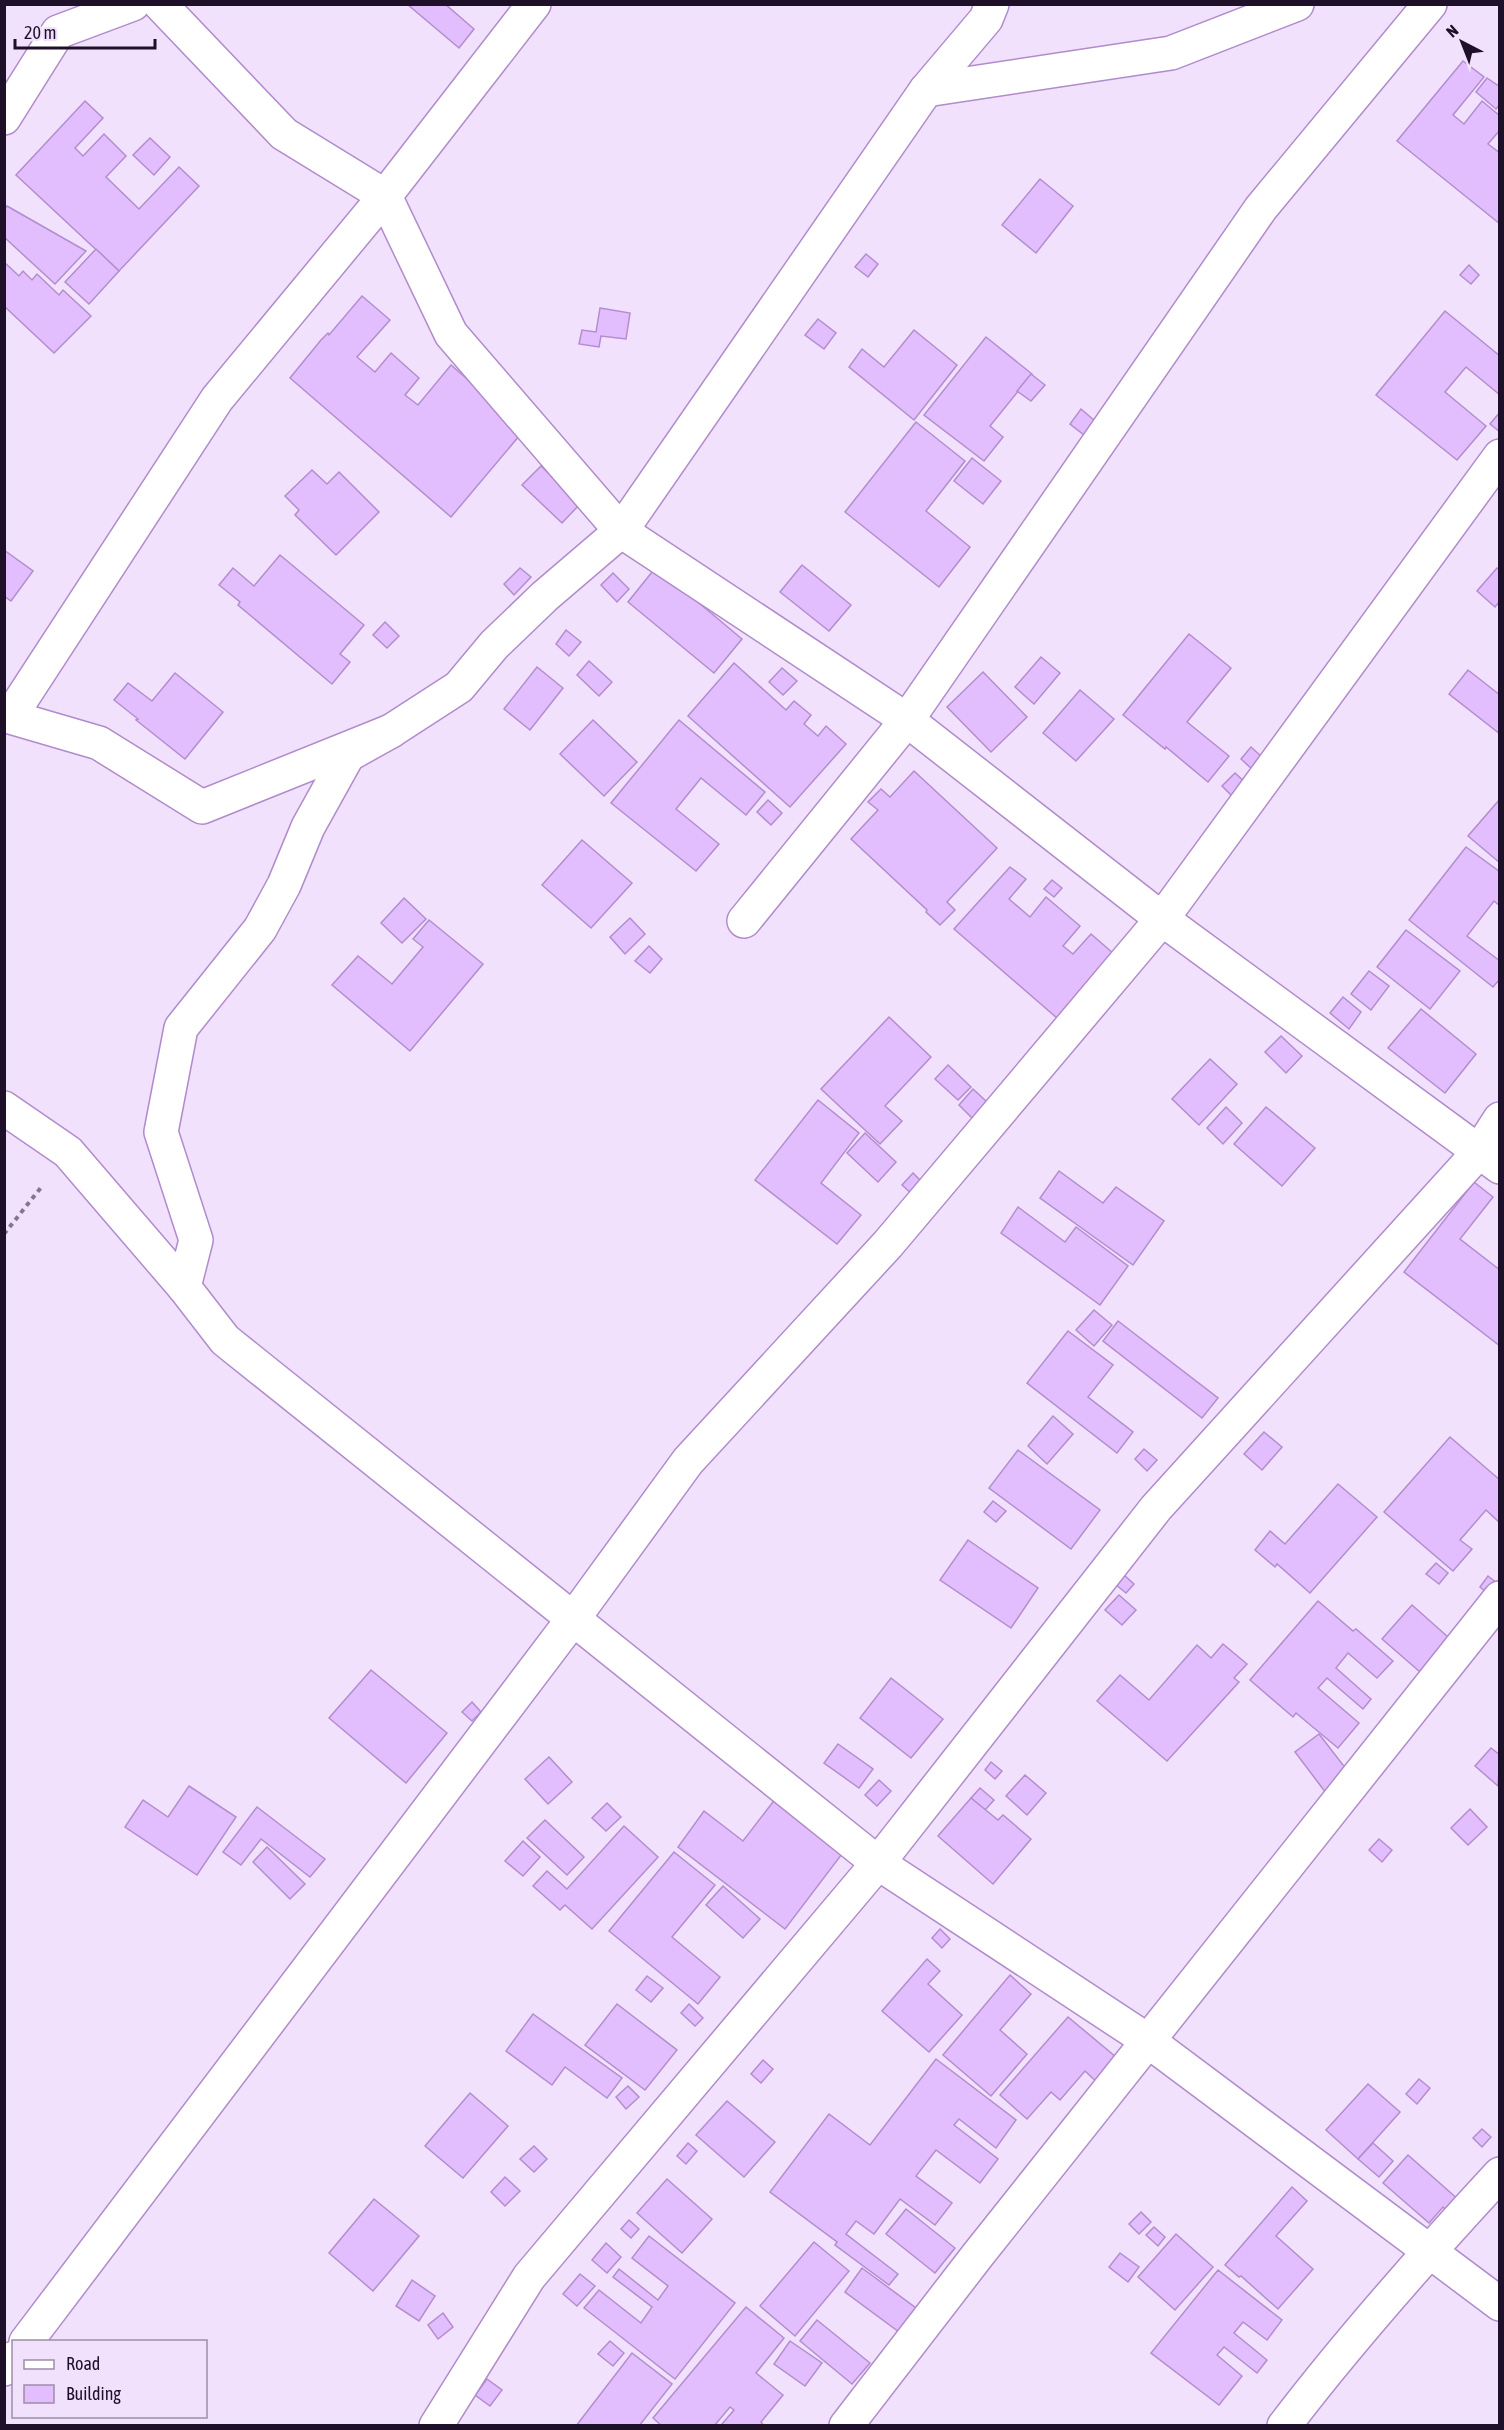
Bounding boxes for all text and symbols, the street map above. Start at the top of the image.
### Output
scale bar [15,12,154,50]
north arrow [1432,12,1492,72]
text: N [1442,21,1461,41]
text: 20 m [24,22,56,43]
legend [12,2340,207,2418]
text: Road [66,2353,100,2374]
text: Building [66,2383,121,2404]

